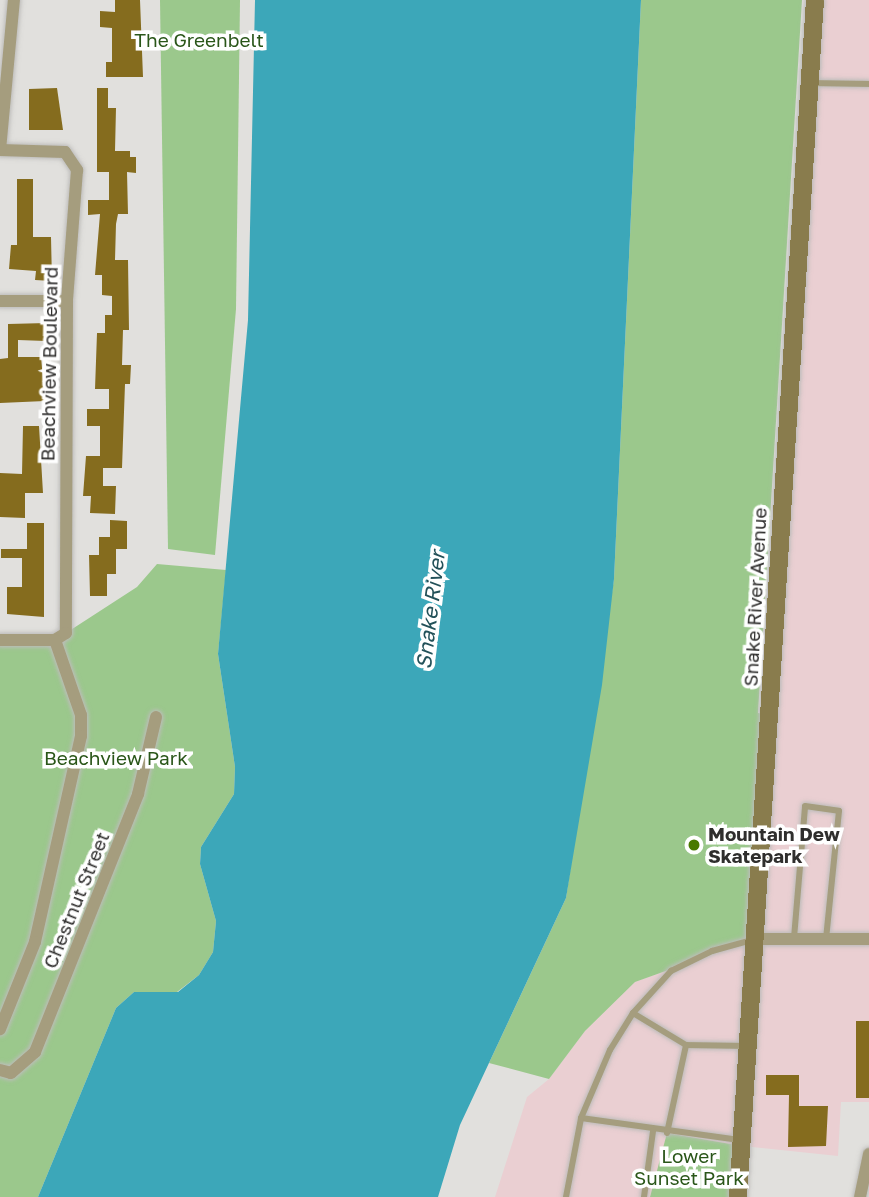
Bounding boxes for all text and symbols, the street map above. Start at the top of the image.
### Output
park label: The Greenbelt [134,29,264,51]
street label: Beachview Boulevard [36,266,62,462]
street label: Snake River Avenue [739,507,771,687]
water label: Snake River [410,550,450,670]
park label: Beachview Park [44,747,188,769]
place label: Mountain Dew Skatepark [708,823,840,867]
street label: Chestnut Street [38,828,114,972]
marker: Mountain Dew Skatepark [686,837,702,853]
park label: Lower Sunset Park [634,1145,744,1189]

